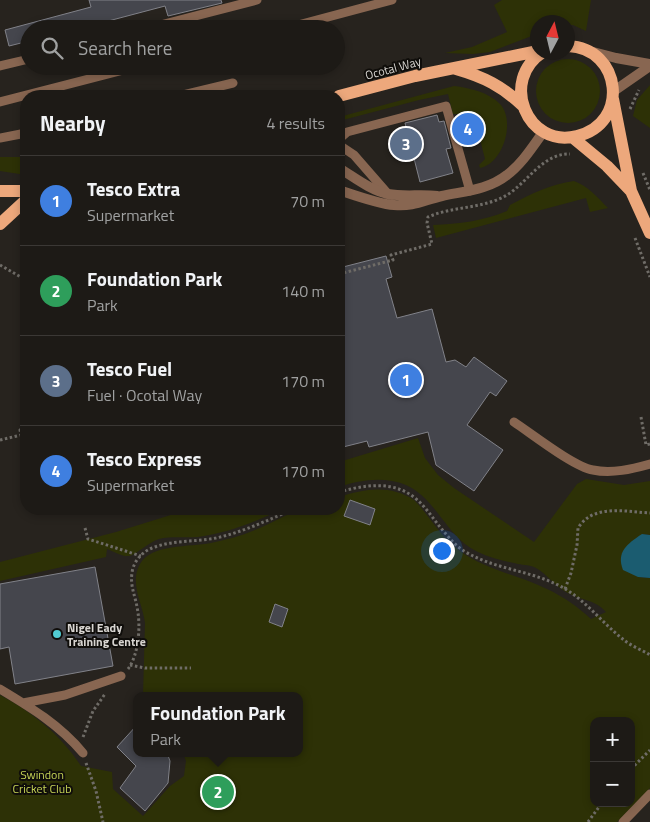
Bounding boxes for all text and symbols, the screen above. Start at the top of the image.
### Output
north arrow [530,15,575,60]
search box [20,20,345,75]
text: Search here [78,33,172,62]
icon: search [38,34,66,62]
street label: Ocotal Way [363,51,423,85]
text: Nearby [40,107,105,139]
pin: 4 [452,110,484,148]
text: 4 results [266,111,325,135]
pin: 3 [390,125,422,163]
text: Tesco Extra [87,174,180,203]
text: 1 [52,189,60,213]
text: 70 m [290,189,325,213]
text: Supermarket [87,203,174,227]
text: Foundation Park [87,264,222,293]
text: 2 [52,279,60,303]
text: 140 m [281,279,325,303]
text: Park [87,293,118,317]
text: Tesco Fuel [87,354,172,383]
pin: 1 [390,361,422,399]
text: 3 [52,369,60,393]
text: 170 m [281,369,325,393]
text: Fuel · Ocotal Way [87,383,202,407]
text: Tesco Express [87,444,202,473]
text: 4 [52,459,60,483]
text: 170 m [281,459,325,483]
text: Supermarket [87,473,174,497]
your location [429,538,455,564]
place label: Nigel Eady Training Centre [67,618,146,651]
marker: Nigel Eady Training Centre [51,628,63,640]
popup [133,692,303,757]
text: Foundation Park [150,698,286,727]
map controls [590,717,635,807]
button: + [590,717,635,762]
text: Park [150,727,181,751]
button: − [590,762,635,807]
park label: Swindon Cricket Club [13,765,71,798]
pin: 2 [202,773,234,811]

